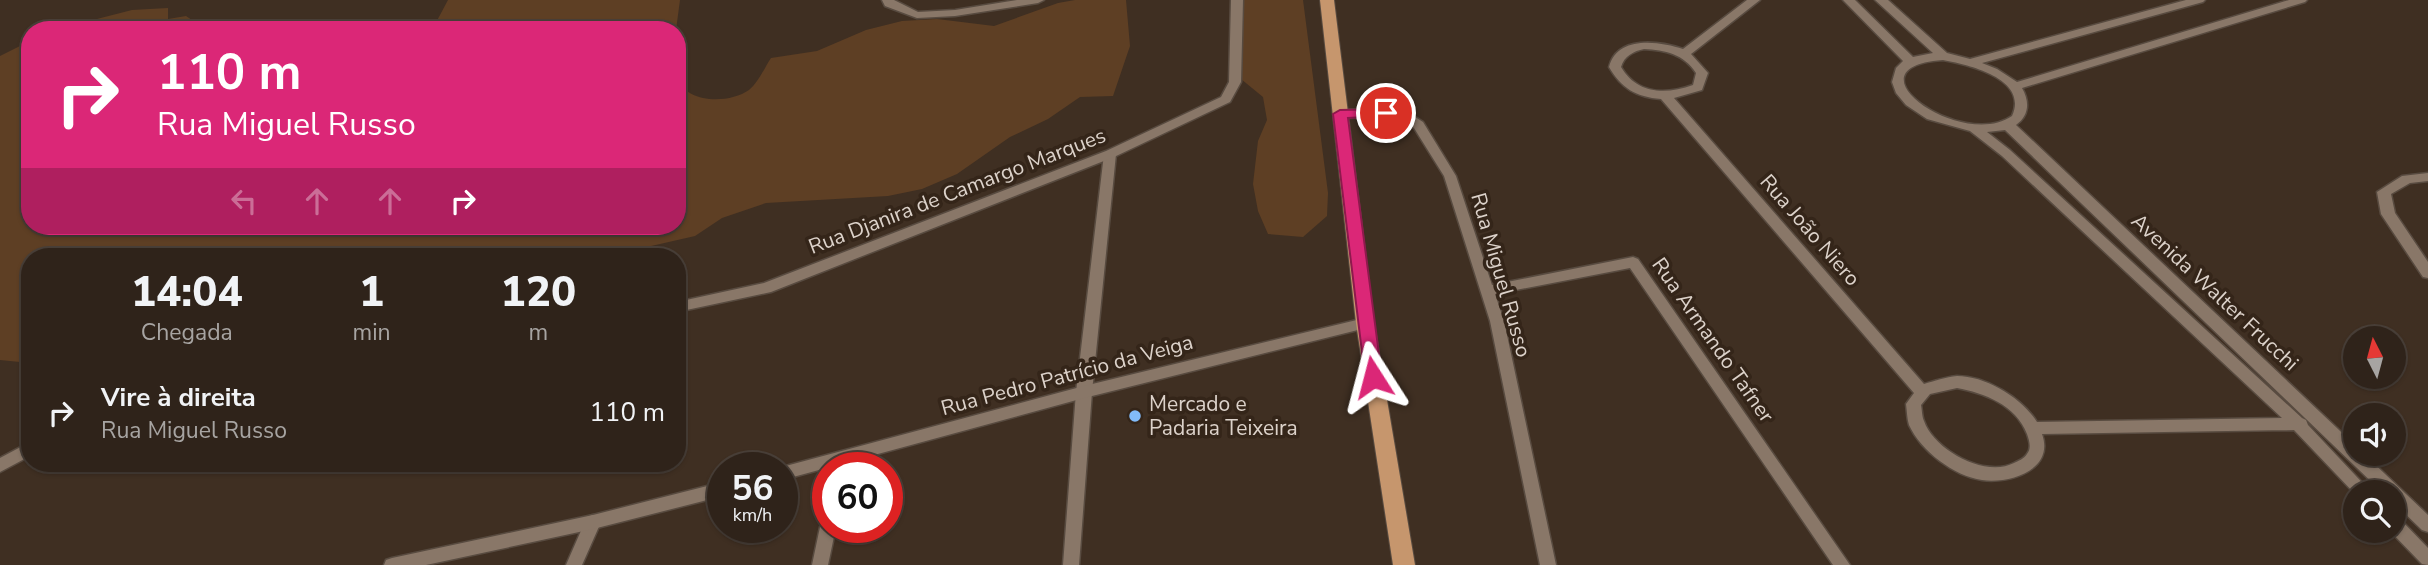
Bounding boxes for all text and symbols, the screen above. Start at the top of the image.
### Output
text: 110 m [157,39,301,106]
icon: right [42,49,133,140]
pin [1356,83,1416,143]
icon: arrive [1367,94,1405,132]
text: Rua Miguel Russo [157,103,416,146]
street label: Rua Djanira de Camargo Marques [804,121,1110,261]
street label: Rua João Niero [1754,168,1866,292]
icon: left [225,182,263,220]
icon: ahead [298,182,336,220]
icon: ahead [371,182,409,220]
icon: right [444,182,482,220]
street label: Rua Miguel Russo [1464,190,1538,360]
street label: Avenida Walter Frucchi [2125,207,2305,377]
street label: Rua Armando Tafner [1646,252,1781,428]
text: 14:04 [131,264,243,321]
text: 1 [359,264,384,321]
text: 120 [501,264,576,321]
text: Chegada [141,317,233,348]
text: min [353,317,391,348]
text: m [528,317,548,348]
north arrow [2343,326,2406,388]
map controls [2343,326,2406,543]
street label: Rua Pedro Patrício da Veiga [938,328,1196,422]
position arrow [1336,340,1410,414]
text: Vire à direita [101,380,256,415]
place label: Mercado e Padaria Teixeira [1149,390,1298,442]
icon: right [42,394,80,432]
text: 110 m [589,395,665,430]
button: sound [2343,403,2406,466]
marker: Mercado e Padaria Teixeira [1127,408,1143,424]
text: Rua Miguel Russo [101,415,287,446]
speed limit sign: 60 [812,452,903,543]
text: 56 [731,465,774,512]
button: search [2343,480,2406,543]
text: km/h [733,503,772,527]

